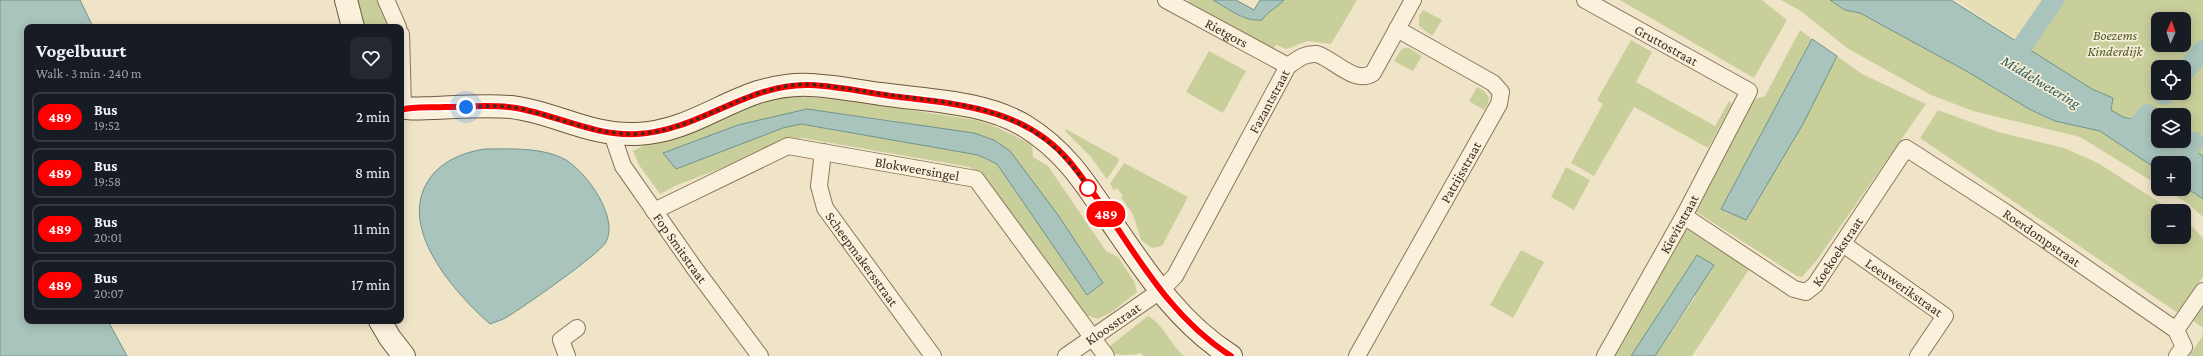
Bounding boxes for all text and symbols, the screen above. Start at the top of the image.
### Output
north arrow [2151,12,2191,52]
map controls [2151,12,2191,244]
street label: Rietgors [1203,15,1251,51]
street label: Gruttostraat [1632,21,1701,69]
park label: Boezems Kinderdijk [2087,27,2143,60]
button: heart [350,37,392,79]
text: Vogelbuurt [36,40,126,61]
water label: Middelwetering [1997,52,2083,113]
button: locate [2151,60,2191,100]
text: Walk · 3 min · 240 m [36,66,142,81]
street label: Fazantstraat [1245,66,1293,136]
your location [456,97,476,117]
text: Bus [94,102,117,118]
button: layers [2151,108,2191,148]
text: 489 [48,109,72,125]
text: 2 min [356,109,390,125]
text: 19:52 [94,118,120,133]
street label: Patrijsstraat [1437,138,1484,206]
street label: Blokweersingel [874,153,961,184]
button: + [2151,156,2191,196]
text: Bus [94,158,117,174]
text: 489 [48,165,72,181]
text: 8 min [355,165,390,181]
text: 19:58 [94,174,121,189]
unlabelled marker [1079,179,1097,197]
street label: Kievitstraat [1656,191,1702,256]
line badge: 489 [1083,201,1129,227]
button: − [2151,204,2191,244]
street label: Roerdompstraat [2000,205,2084,270]
text: 489 [1094,206,1118,222]
street label: Scheepmakersstraat [822,209,902,309]
street label: Fop Smitstraat [650,210,711,286]
text: Bus [94,214,117,230]
street label: Koekoekstraat [1809,214,1866,289]
text: 489 [48,221,72,237]
text: 11 min [353,221,390,237]
text: 20:01 [94,230,122,245]
street label: Leeuwerikstraat [1863,255,1946,320]
text: Bus [94,270,117,286]
text: 489 [48,277,72,293]
text: 17 min [351,277,390,293]
text: 20:07 [94,286,124,301]
street label: Kloosstraat [1082,299,1144,348]

